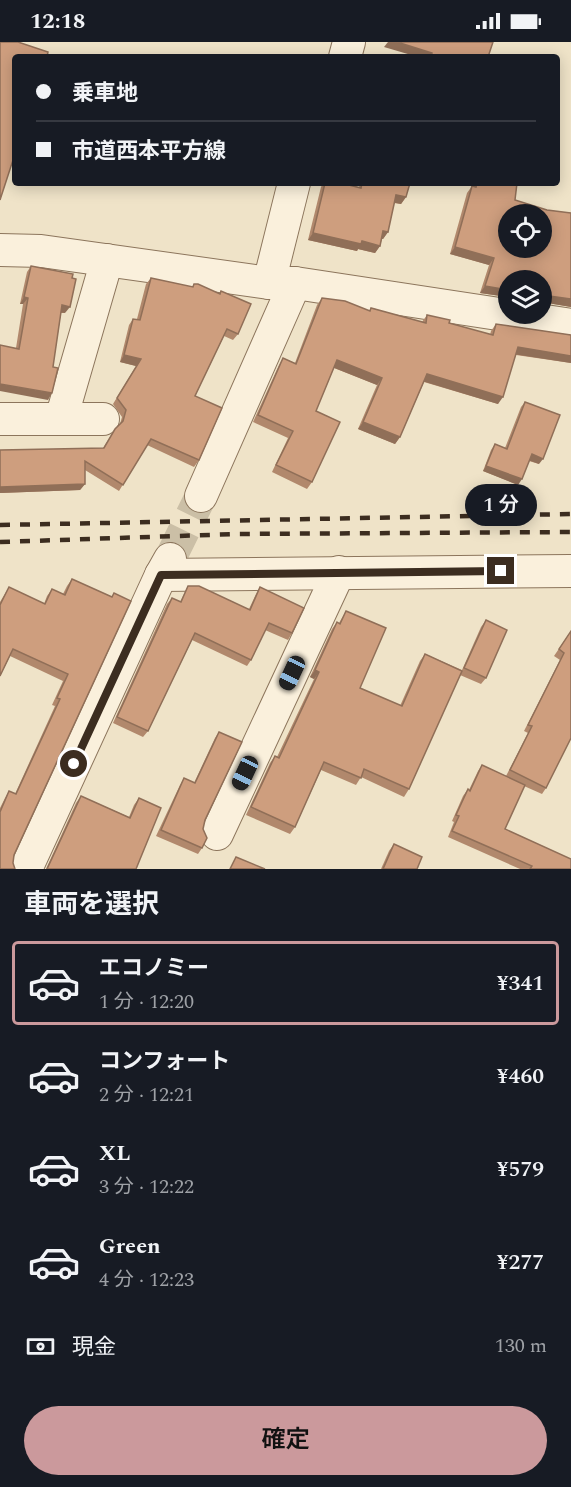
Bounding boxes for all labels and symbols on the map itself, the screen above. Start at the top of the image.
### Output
callout: 1 分 [465,484,537,526]
route end [487,557,514,584]
car [276,653,308,693]
route start [60,750,87,777]
car [229,753,261,793]

